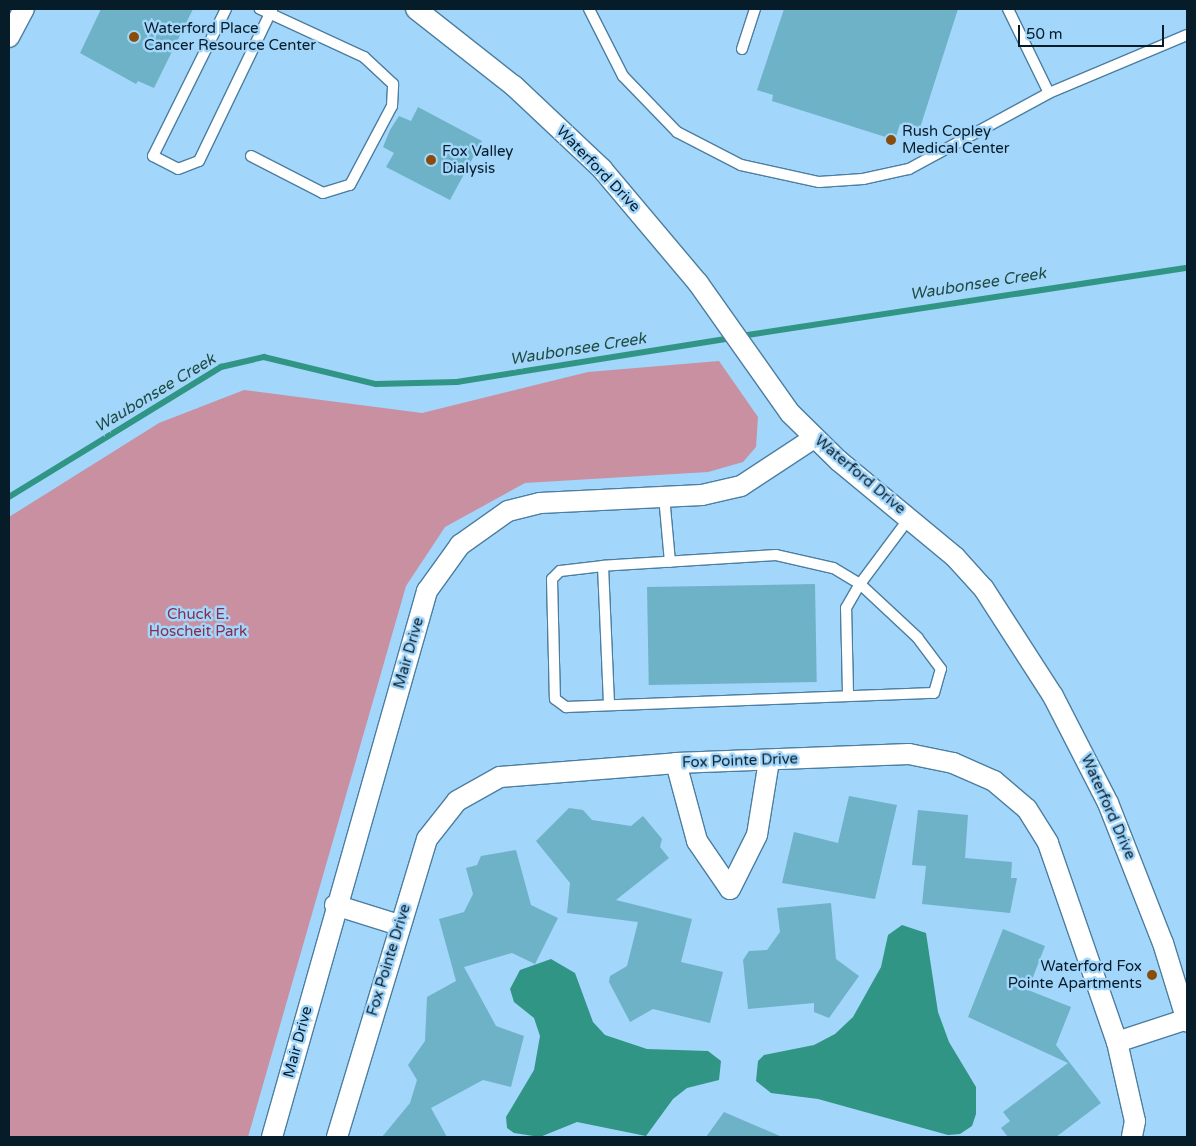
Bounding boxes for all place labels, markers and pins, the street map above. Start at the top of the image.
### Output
place label: Waterford Place Cancer Resource Center [144,19,316,54]
marker: Waterford Place Cancer Resource Center [128,31,140,43]
place label: Rush Copley Medical Center [902,122,1010,157]
marker: Rush Copley Medical Center [884,133,898,147]
place label: Fox Valley Dialysis [442,142,513,177]
marker: Fox Valley Dialysis [424,153,438,167]
place label: Waterford Fox Pointe Apartments [1008,957,1142,992]
marker: Waterford Fox Pointe Apartments [1146,969,1158,981]

